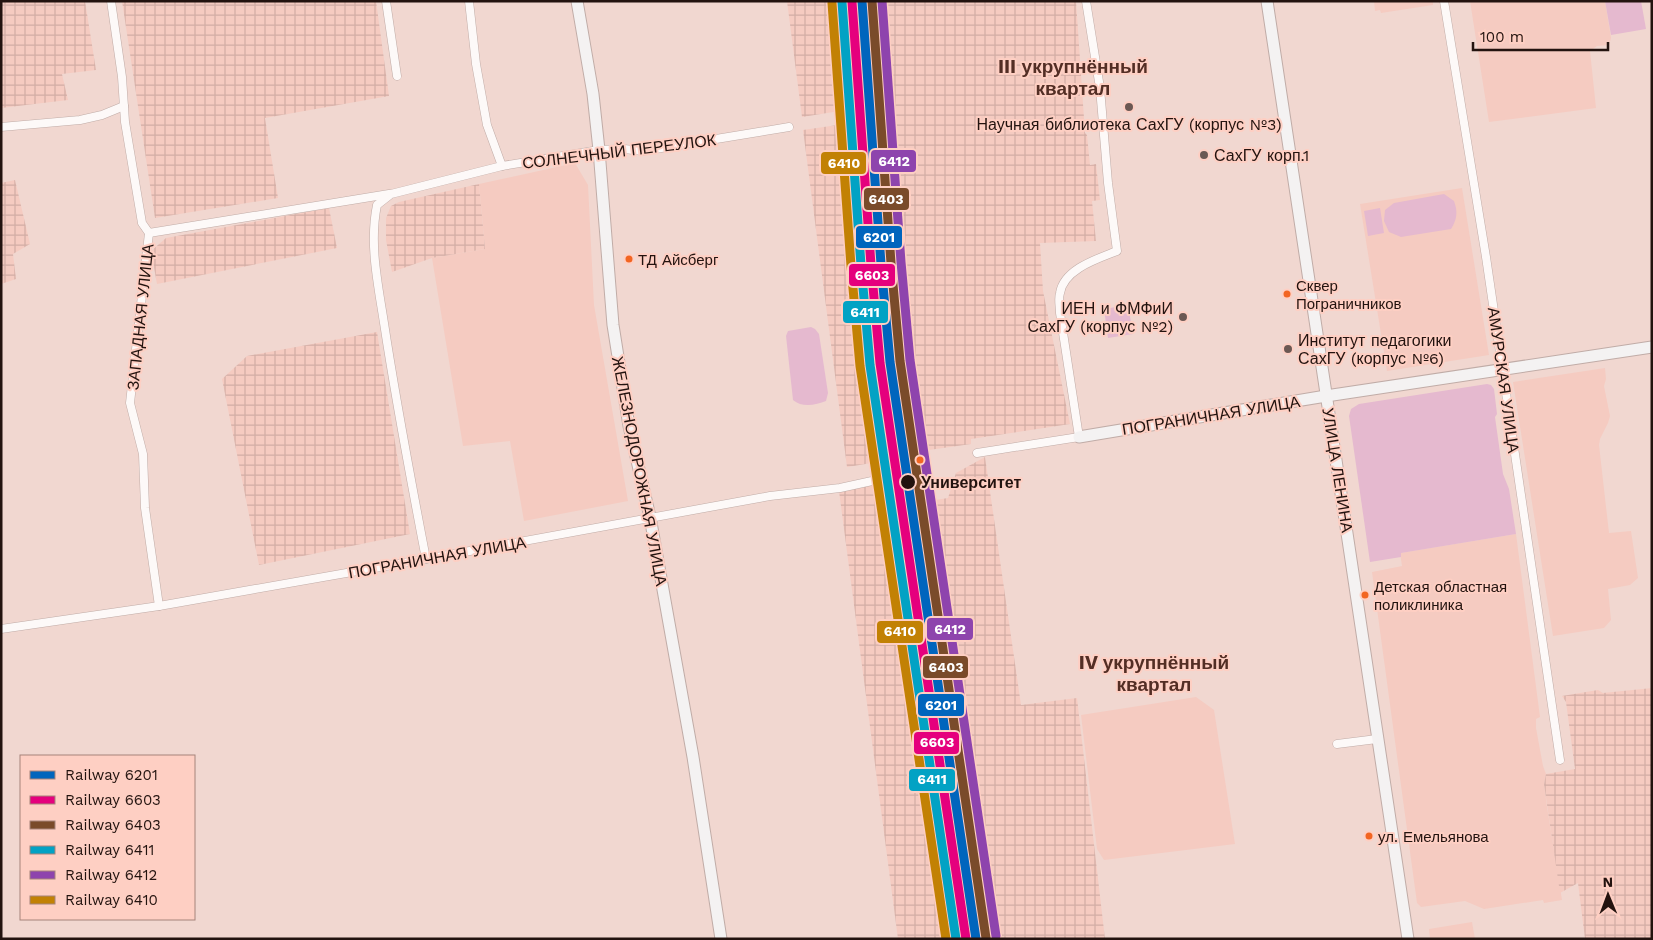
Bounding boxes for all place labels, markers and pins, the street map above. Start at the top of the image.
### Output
marker: Научная библиотека СахГУ (корпус №3) [1123,101,1135,113]
place label: Научная библиотека СахГУ (корпус №3) [976,115,1282,134]
place label: СахГУ корп.1 [1214,146,1309,165]
marker: СахГУ корп.1 [1198,149,1210,161]
place label: ТД Айсберг [638,251,719,269]
marker: ТД Айсберг [624,254,634,264]
place label: Сквер Пограничников [1296,277,1401,313]
marker: Сквер Пограничников [1282,289,1292,299]
place label: ИЕН и ФМФиИ СахГУ (корпус №2) [1027,299,1173,336]
marker: ИЕН и ФМФиИ СахГУ (корпус №2) [1177,311,1189,323]
place label: Институт педагогики СахГУ (корпус №6) [1298,331,1451,368]
marker: Институт педагогики СахГУ (корпус №6) [1282,343,1294,355]
unlabelled marker [915,455,925,465]
marker: Университет [899,473,917,491]
place label: Университет [921,473,1021,492]
place label: Детская областная поликлиника [1374,578,1507,614]
marker: Детская областная поликлиника [1360,590,1370,600]
place label: ул. Емельянова [1378,828,1489,846]
marker: ул. Емельянова [1364,831,1374,841]

